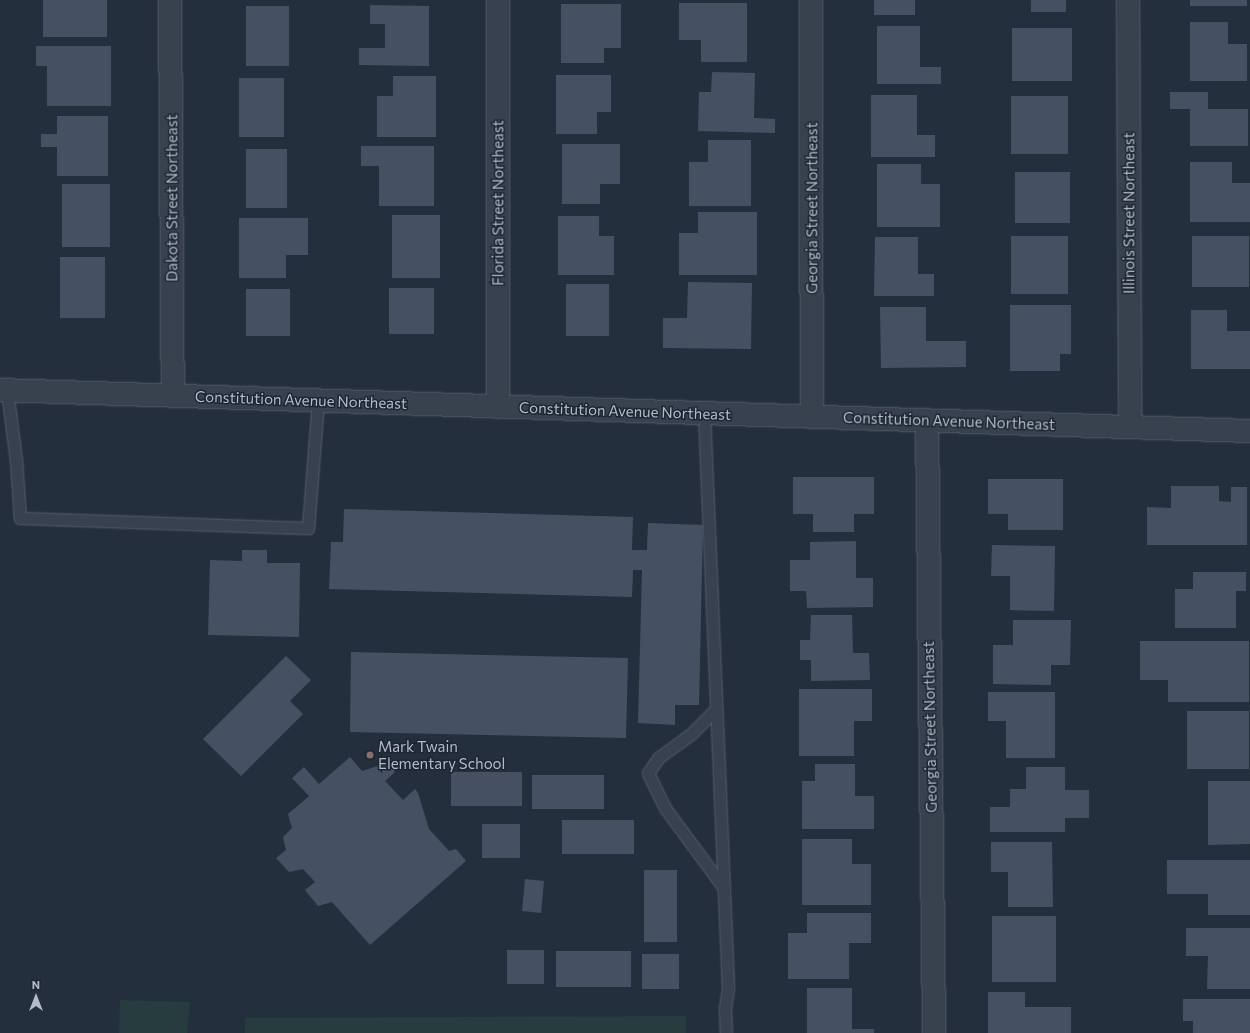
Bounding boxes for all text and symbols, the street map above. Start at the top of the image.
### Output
street label: Dakota Street Northeast [163,114,181,282]
street label: Florida Street Northeast [489,120,507,286]
street label: Georgia Street Northeast [803,122,821,294]
street label: Illinois Street Northeast [1120,132,1138,294]
street label: Constitution Avenue Northeast [195,387,407,413]
street label: Constitution Avenue Northeast [519,398,731,424]
street label: Constitution Avenue Northeast [843,408,1055,434]
street label: Georgia Street Northeast [920,641,940,813]
place label: Mark Twain Elementary School [378,737,505,772]
marker: Mark Twain Elementary School [365,750,375,760]
north arrow [16,977,56,1017]
text: N [32,978,40,991]

